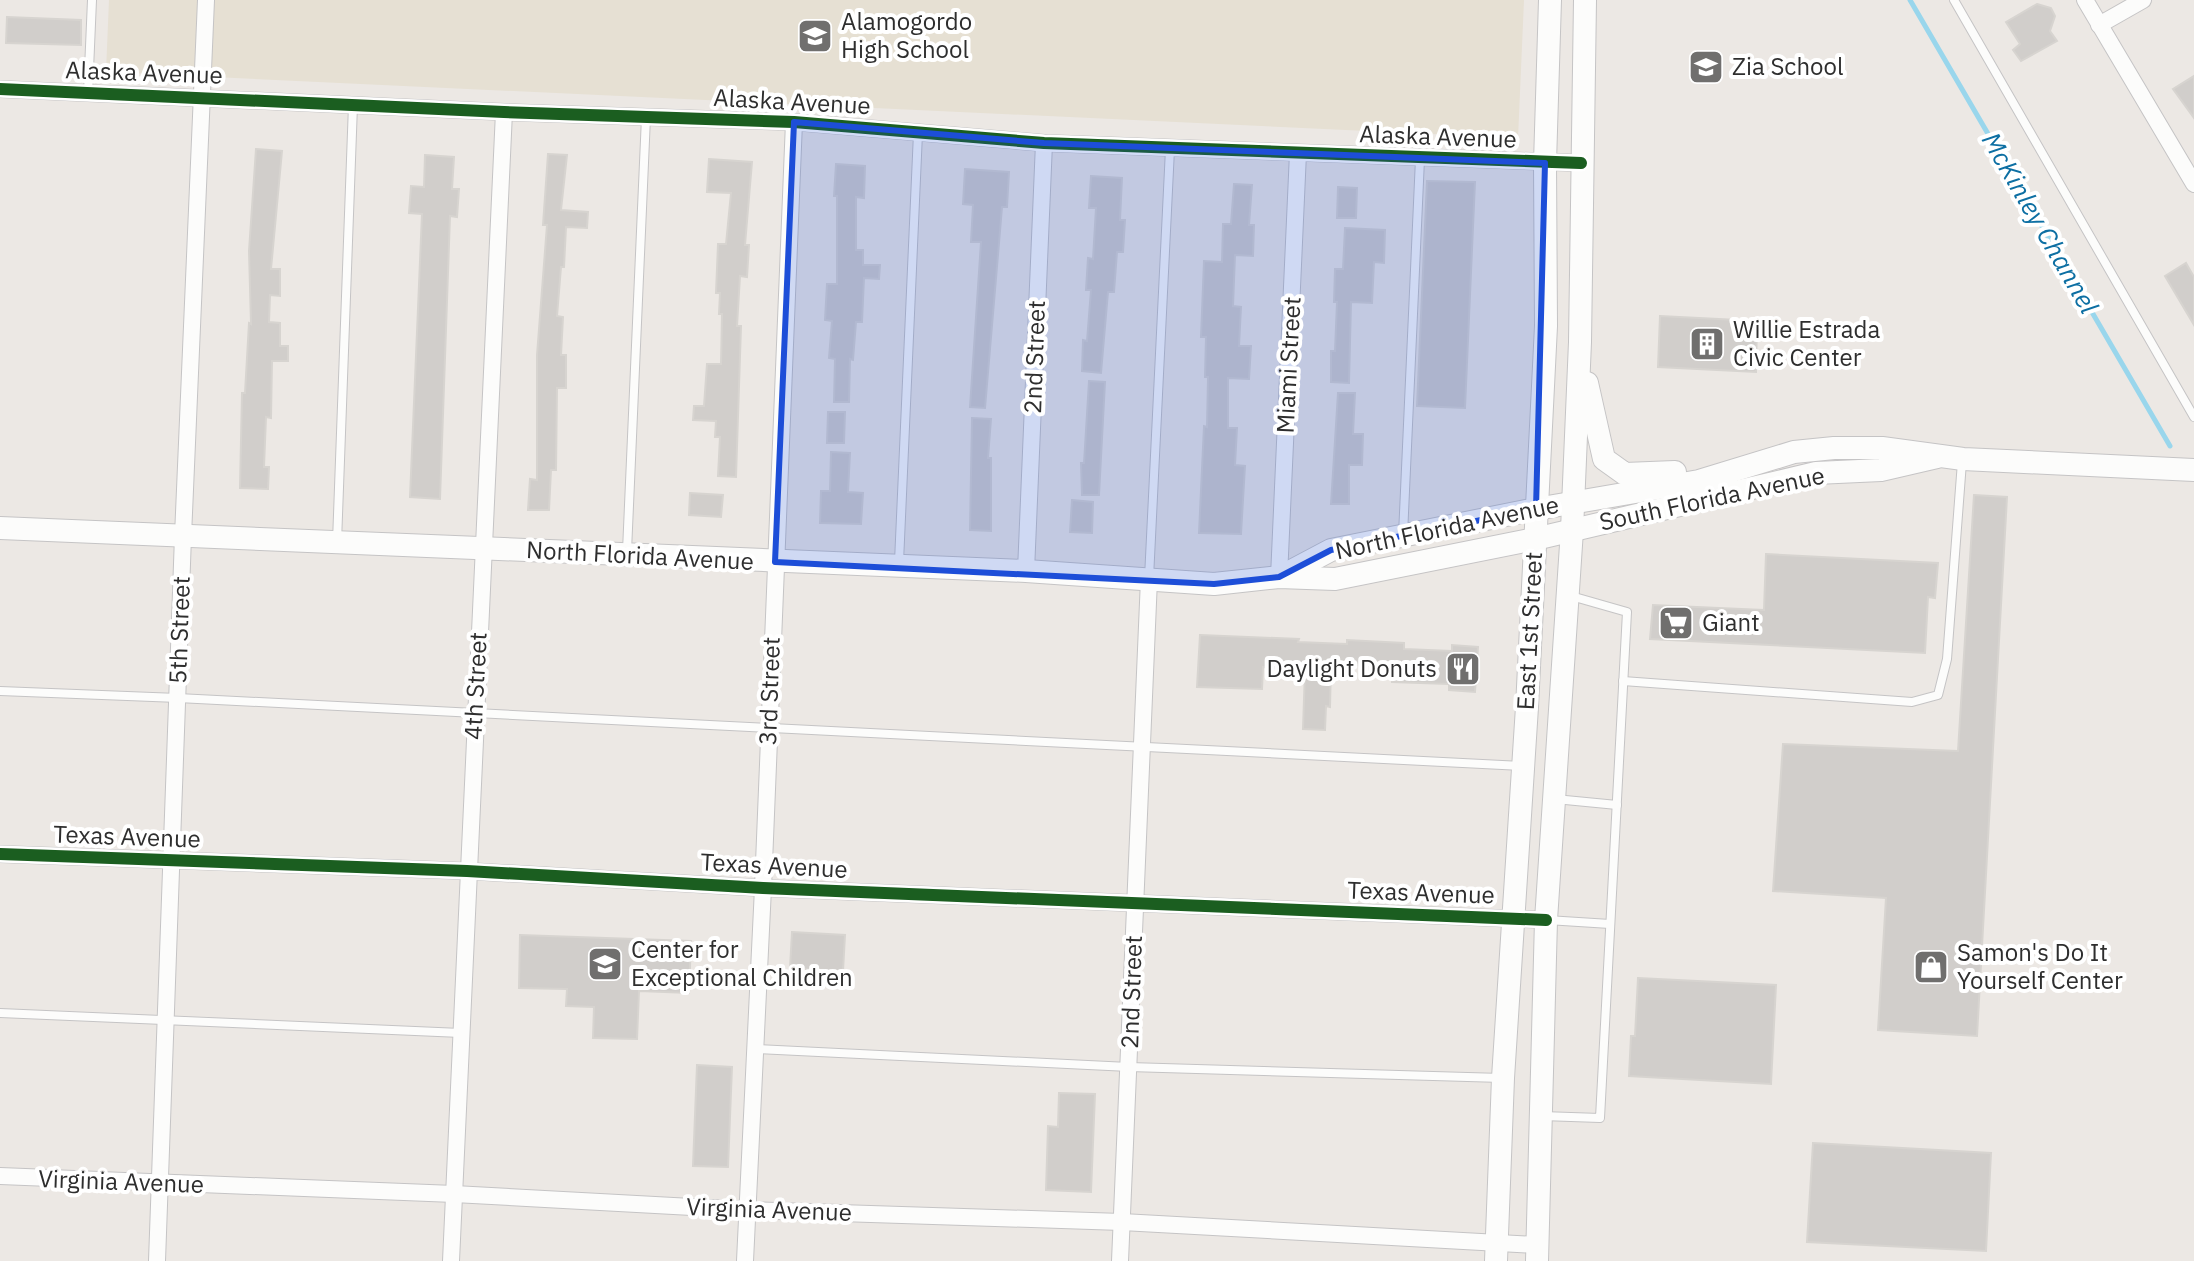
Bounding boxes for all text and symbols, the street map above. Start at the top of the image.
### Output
place label: Alamogordo High School [841,5,972,65]
school or university icon: Alamogordo High School [796,17,834,55]
school or university icon: Zia School [1687,48,1725,86]
place label: Zia School [1732,50,1843,82]
street label: Alaska Avenue [65,53,223,91]
street label: Alaska Avenue [713,81,872,121]
street label: Alaska Avenue [1359,117,1517,155]
water label: McKinley Channel [1975,125,2107,320]
street label: Miami Street [1268,296,1308,434]
street label: 2nd Street [1016,300,1052,414]
place label: Willie Estrada Civic Center [1733,313,1881,373]
building icon: Willie Estrada Civic Center [1688,325,1726,363]
street label: South Florida Avenue [1596,459,1827,538]
street label: North Florida Avenue [1332,488,1562,566]
street label: North Florida Avenue [525,533,755,577]
street label: East 1st Street [1509,551,1549,711]
street label: 5th Street [161,575,197,684]
supermarket icon: Giant [1657,604,1695,642]
place label: Giant [1702,606,1760,638]
street label: 4th Street [456,631,494,741]
street label: 3rd Street [751,636,787,746]
restaurant icon: Daylight Donuts [1444,650,1482,688]
place label: Daylight Donuts [1266,652,1437,684]
street label: Texas Avenue [53,817,201,855]
street label: Texas Avenue [700,845,849,885]
street label: Texas Avenue [1347,873,1495,911]
place label: Center for Exceptional Children [631,933,853,993]
street label: 2nd Street [1113,935,1149,1049]
place label: Samon's Do It Yourself Center [1957,936,2123,996]
school or university icon: Center for Exceptional Children [586,945,624,983]
shop icon: Samon's Do It Yourself Center [1912,948,1950,986]
street label: Virginia Avenue [38,1162,204,1200]
street label: Virginia Avenue [686,1190,852,1228]

